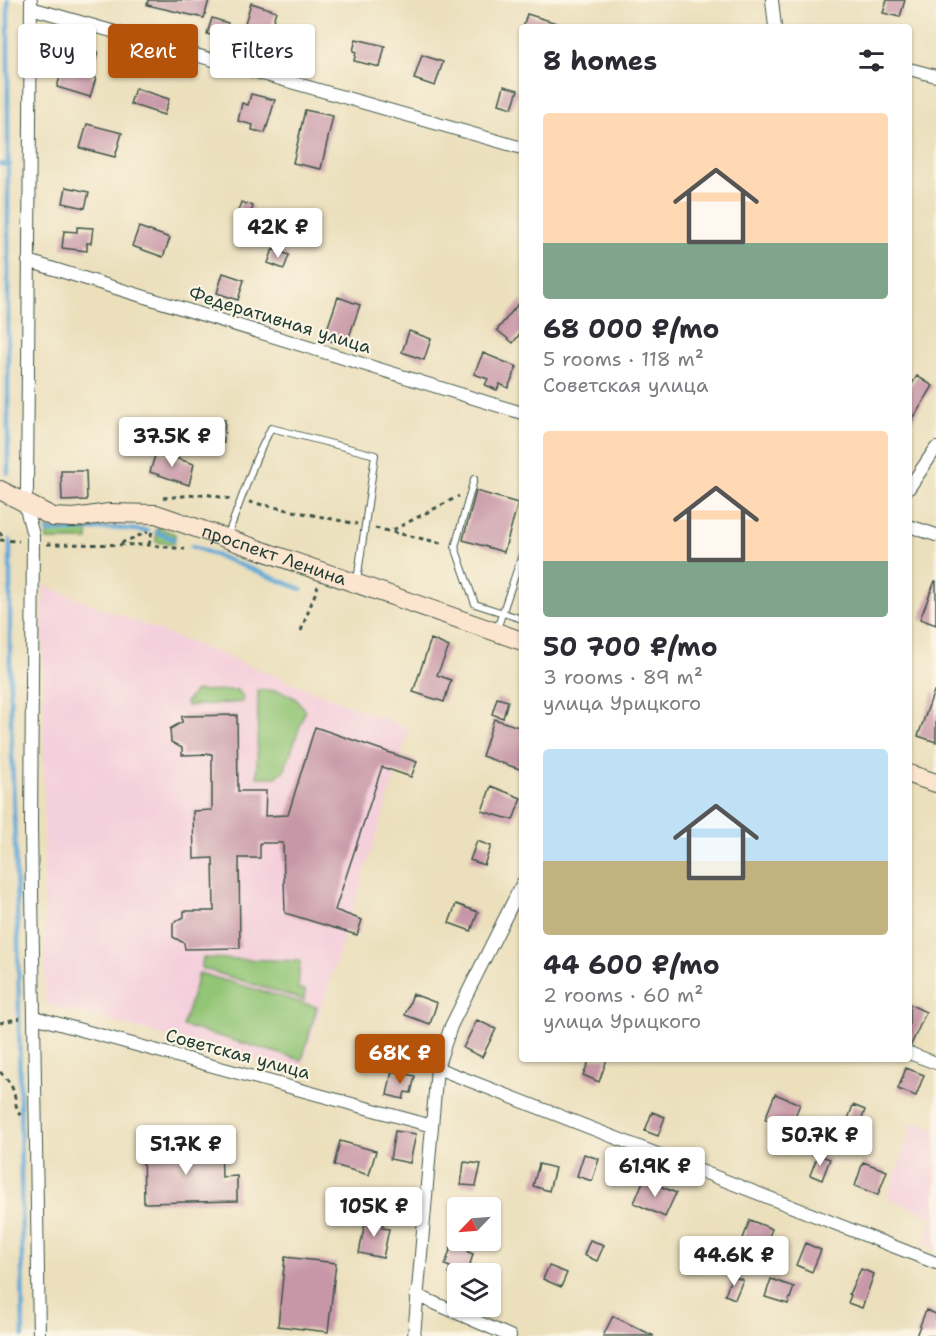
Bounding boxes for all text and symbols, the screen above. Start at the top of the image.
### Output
chip: Buy [18,24,96,78]
chip: Rent [108,24,198,78]
chip: Filters [210,24,315,78]
text: 8 homes [543,43,657,78]
icon: filters [855,44,888,77]
icon: home [662,152,770,260]
pin: 42K ₽ [236,208,320,259]
text: 42K ₽ [247,214,309,240]
street label: Федеративная улица [186,281,374,359]
text: 68 000 ₽/mo [543,311,720,346]
text: 5 rooms · 118 m² [543,346,704,372]
text: Советская улица [543,372,708,398]
pin: 37.5K ₽ [117,417,227,468]
text: 37.5K ₽ [133,423,211,449]
icon: home [662,470,770,578]
street label: проспект Ленина [199,519,350,591]
text: 50 700 ₽/mo [543,629,718,664]
text: 3 rooms · 89 m² [543,664,703,690]
text: улица Урицкого [543,690,701,716]
icon: home [662,788,770,896]
text: 44 600 ₽/mo [543,947,720,982]
text: 2 rooms · 60 m² [543,982,703,1008]
text: улица Урицкого [543,1008,701,1034]
street label: Советская улица [163,1023,313,1085]
pin: 68K ₽ [358,1034,442,1085]
text: 68K ₽ [369,1040,431,1066]
pin: 50.7K ₽ [765,1116,875,1167]
text: 50.7K ₽ [781,1122,859,1148]
pin: 51.7K ₽ [131,1125,241,1176]
text: 51.7K ₽ [150,1131,222,1157]
pin: 61.9K ₽ [600,1147,710,1198]
text: 61.9K ₽ [619,1153,691,1179]
pin: 105K ₽ [325,1187,423,1238]
text: 105K ₽ [339,1193,409,1219]
north arrow [447,1197,501,1251]
map controls [447,1197,501,1317]
pin: 44.6K ₽ [679,1236,789,1287]
text: 44.6K ₽ [694,1242,774,1268]
button: layers [447,1263,501,1317]

